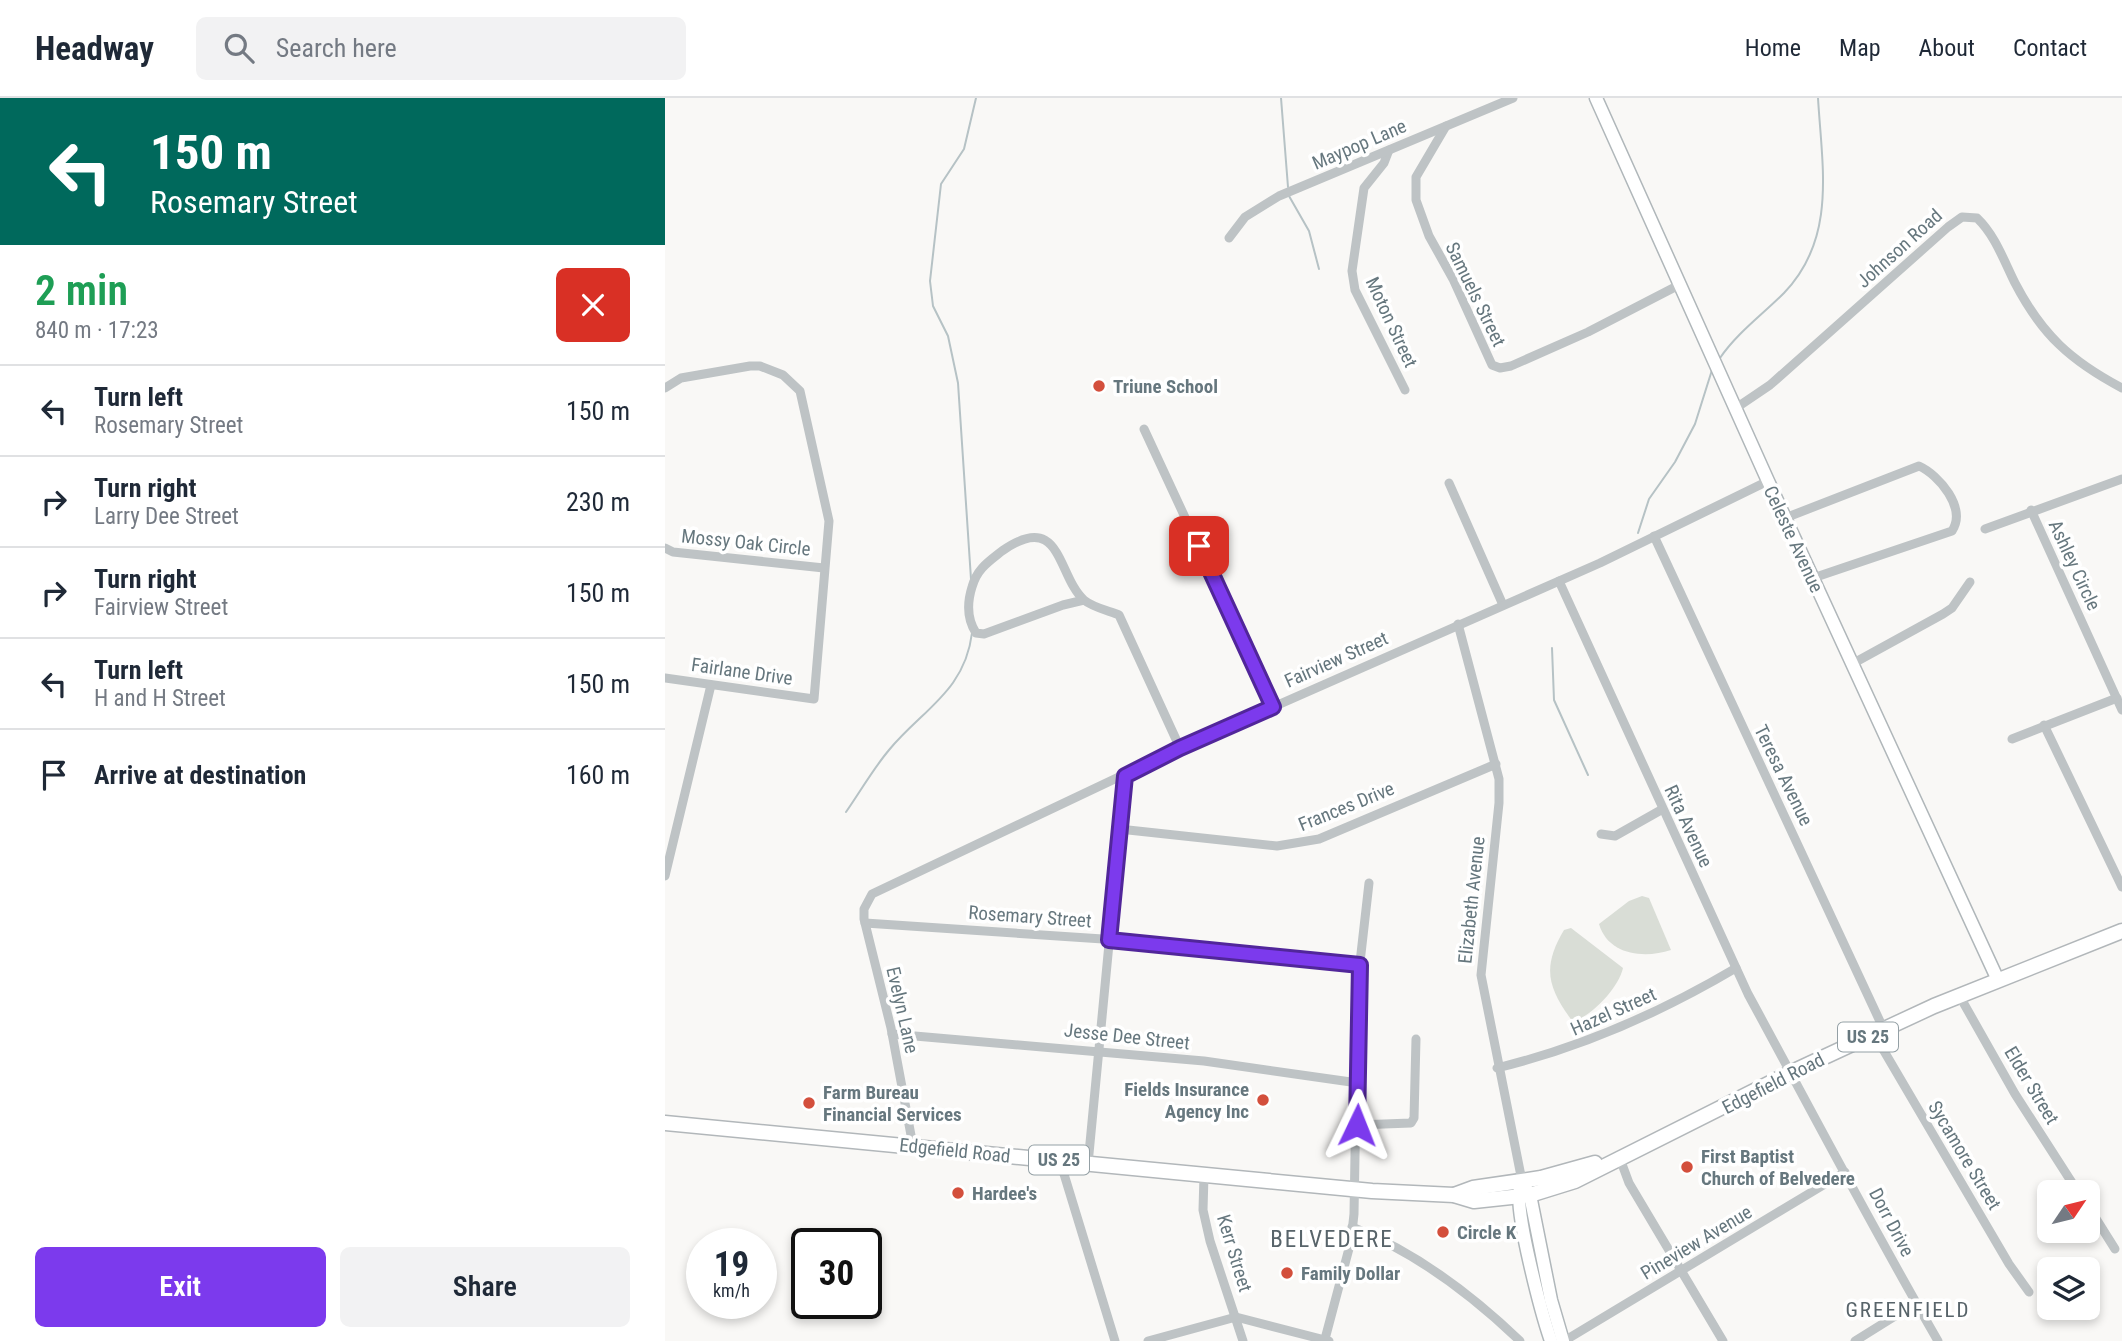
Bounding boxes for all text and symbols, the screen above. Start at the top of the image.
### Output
search box [196,17,686,80]
text: Headway [35,29,154,68]
icon: search [220,29,258,67]
text: Search here [276,33,397,63]
text: Home [1745,34,1801,62]
text: Map [1839,34,1881,62]
text: About [1919,34,1975,62]
text: Contact [2013,34,2087,62]
street label: Maypop Lane [1309,114,1410,175]
text: 150 m [150,124,272,181]
icon: left [35,126,126,217]
text: Rosemary Street [150,183,358,221]
street label: Johnson Road [1852,204,1947,293]
street label: Samuels Street [1440,238,1511,350]
text: 2 min [35,266,128,315]
button: close [556,268,630,342]
street label: Moton Street [1361,273,1422,371]
text: 840 m · 17:23 [35,317,159,344]
place label: Triune School [1113,375,1218,398]
marker: Triune School [1091,378,1107,394]
text: Turn left [94,382,183,412]
icon: left [35,392,73,430]
text: 150 m [566,396,630,426]
text: Rosemary Street [94,412,243,439]
text: Turn right [94,473,196,503]
street label: Celeste Avenue [1759,482,1828,596]
icon: right [35,483,73,521]
text: 230 m [566,487,630,517]
text: Larry Dee Street [94,503,239,530]
pin [1169,516,1229,576]
street label: Ashley Circle [2044,516,2106,614]
street label: Mossy Oak Circle [680,524,812,561]
icon: arrive [1180,527,1218,565]
text: Turn right [94,564,196,594]
icon: right [35,574,73,612]
text: 150 m [566,578,630,608]
text: Fairview Street [94,594,228,621]
street label: Fairview Street [1281,626,1392,693]
street label: Fairlane Drive [690,653,794,690]
text: Turn left [94,655,183,685]
icon: left [35,665,73,703]
text: 150 m [566,669,630,699]
text: H and H Street [94,685,226,712]
street label: Teresa Avenue [1749,721,1818,829]
icon: arrive [35,756,73,794]
text: Arrive at destination [94,760,306,790]
text: 160 m [566,760,630,790]
street label: Frances Drive [1295,777,1398,836]
street label: Rita Avenue [1659,781,1718,871]
street label: Elizabeth Avenue [1453,835,1490,965]
street label: Rosemary Street [968,901,1092,932]
street label: Evelyn Lane [881,965,924,1056]
street label: Hazel Street [1567,982,1660,1041]
street label: Jesse Dee Street [1063,1018,1191,1055]
road number: US 25 [1838,1022,1898,1052]
street label: Elder Street [1999,1042,2064,1128]
street label: Edgefield Road [1718,1048,1828,1119]
place label: Fields Insurance Agency Inc [1124,1078,1249,1123]
place label: Farm Bureau Financial Services [823,1081,962,1126]
position arrow [1320,1088,1394,1162]
marker: Fields Insurance Agency Inc [1255,1092,1271,1108]
marker: Farm Bureau Financial Services [801,1095,817,1111]
street label: Sycamore Street [1923,1097,2006,1214]
street label: Edgefield Road [898,1133,1012,1168]
place label: First Baptist Church of Belvedere [1701,1145,1855,1190]
road number: US 25 [1029,1146,1089,1175]
marker: First Baptist Church of Belvedere [1679,1159,1695,1175]
north arrow [2037,1180,2100,1242]
map controls [2037,1180,2100,1320]
place label: Hardee's [972,1182,1037,1205]
street label: Dorr Drive [1864,1184,1919,1260]
marker: Hardee's [950,1185,966,1201]
street label: Pineview Avenue [1636,1200,1756,1285]
street label: Kerr Street [1212,1212,1257,1295]
place label: Circle K [1457,1221,1517,1244]
marker: Circle K [1435,1224,1451,1240]
district label: BELVEDERE [1270,1226,1394,1253]
speed limit sign: 30 [791,1228,882,1319]
text: 19 [714,1244,749,1285]
button: Exit [35,1247,326,1327]
button: Share [340,1247,630,1327]
button: layers [2037,1257,2100,1320]
place label: Family Dollar [1301,1262,1400,1285]
marker: Family Dollar [1279,1265,1295,1281]
text: km/h [713,1280,750,1301]
district label: GREENFIELD [1845,1298,1971,1322]

